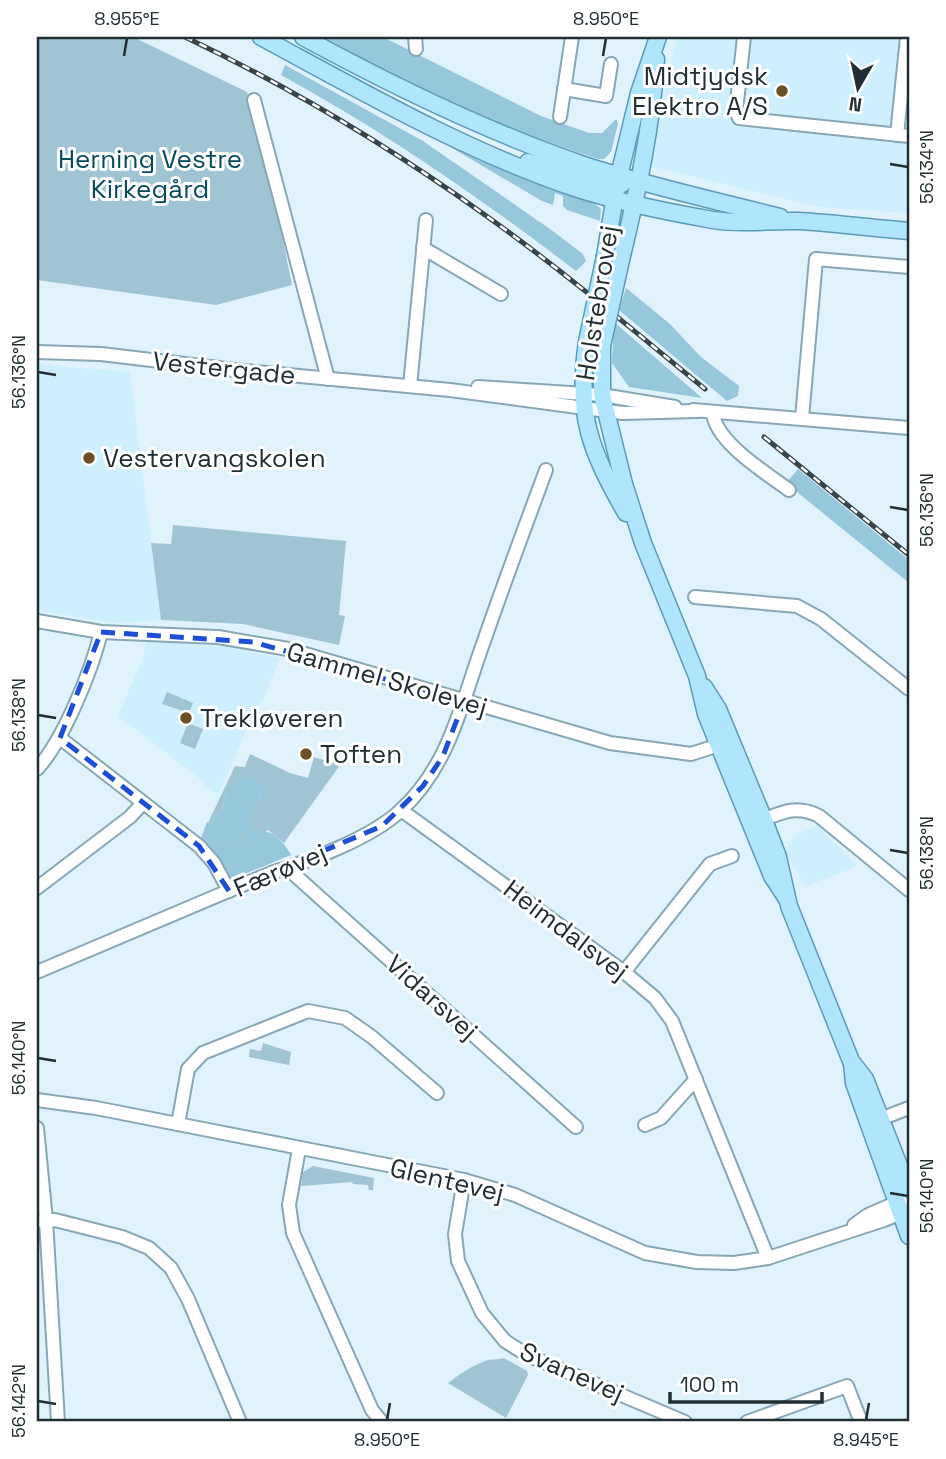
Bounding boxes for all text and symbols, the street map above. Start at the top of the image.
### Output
text: 8.955°E [94,7,160,30]
text: 8.950°E [573,7,639,30]
north arrow [824,52,894,122]
place label: Midtjydsk Elektro A/S [632,59,768,123]
marker: Midtjydsk Elektro A/S [774,83,790,99]
text: N [847,91,864,118]
text: 56.134°N [915,130,938,204]
park label: Herning Vestre Kirkegård [58,142,242,206]
street label: Holstebrovej [568,223,626,383]
text: 56.136°N [7,335,30,409]
street label: Vestergade [151,344,297,392]
place label: Vestervangskolen [103,441,326,475]
marker: Vestervangskolen [81,450,97,466]
text: 56.136°N [915,473,938,547]
street label: Gammel Skolevej [283,634,491,724]
text: 56.138°N [7,678,30,752]
place label: Trekløveren [200,701,343,735]
marker: Trekløveren [178,710,194,726]
place label: Toften [320,737,402,771]
marker: Toften [298,746,314,762]
text: 56.138°N [915,816,938,890]
street label: Færøvej [228,835,332,905]
street label: Heimdalsvej [497,872,635,988]
street label: Vidarsvej [379,947,485,1047]
text: 56.140°N [7,1021,30,1095]
street label: Glentevej [387,1150,507,1210]
text: 56.140°N [915,1159,938,1233]
street label: Svanevej [515,1334,629,1410]
scale bar [670,1361,822,1405]
text: 56.142°N [7,1364,30,1438]
text: 100 m [680,1371,739,1398]
text: 8.950°E [354,1428,420,1451]
text: 8.945°E [833,1428,899,1451]

